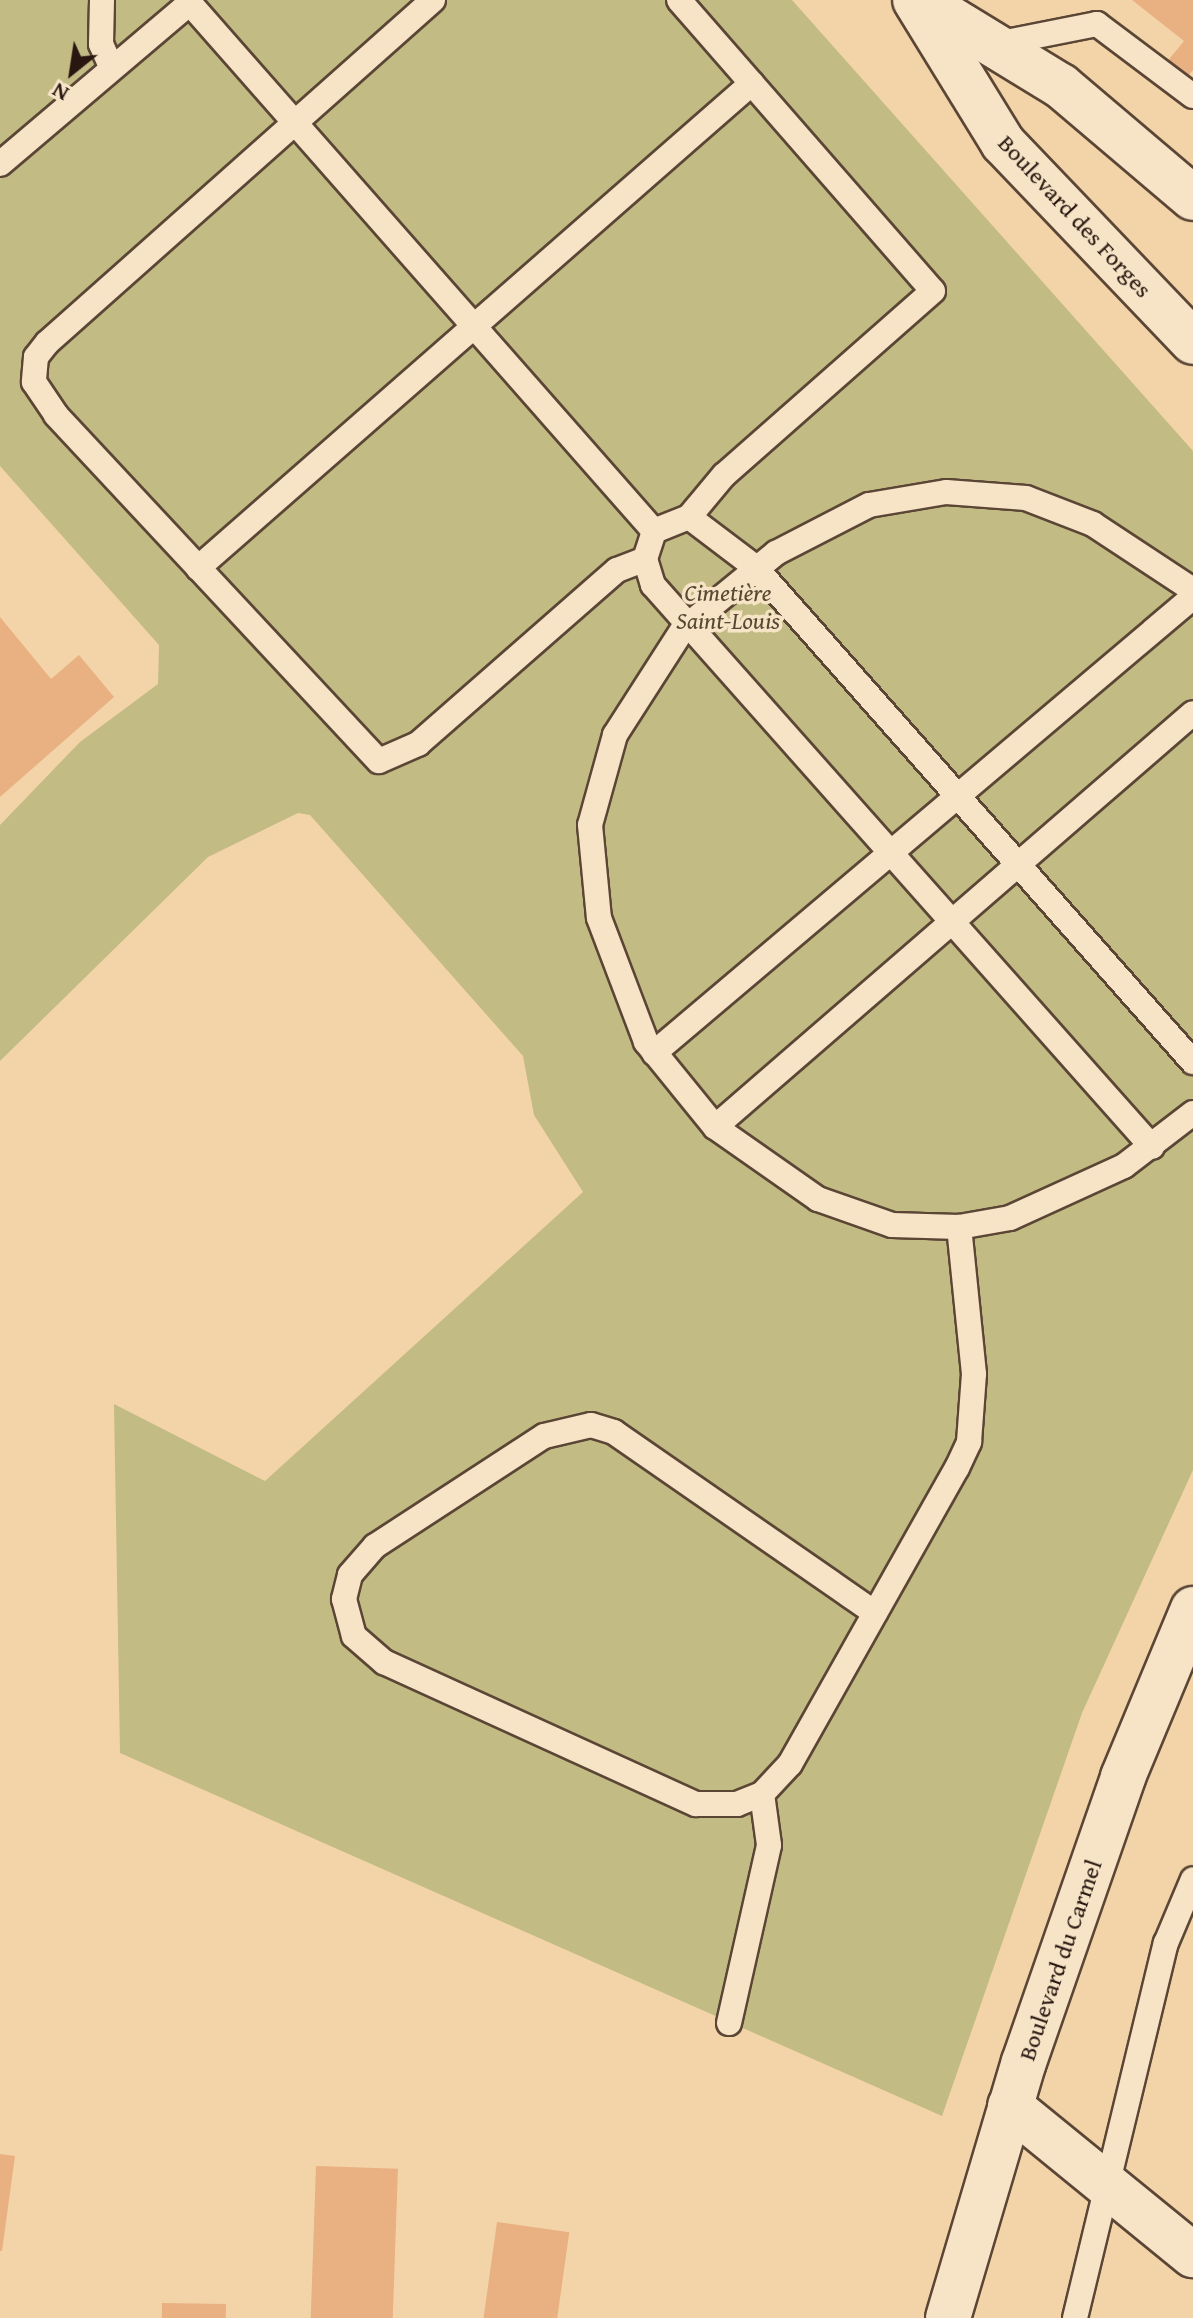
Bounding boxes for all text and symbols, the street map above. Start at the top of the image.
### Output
north arrow [32,32,112,112]
text: N [46,75,74,110]
street label: Boulevard des Forges [992,129,1158,303]
park label: Cimetière Saint-Louis [676,579,780,635]
street label: Boulevard du Carmel [1012,1856,1108,2064]

